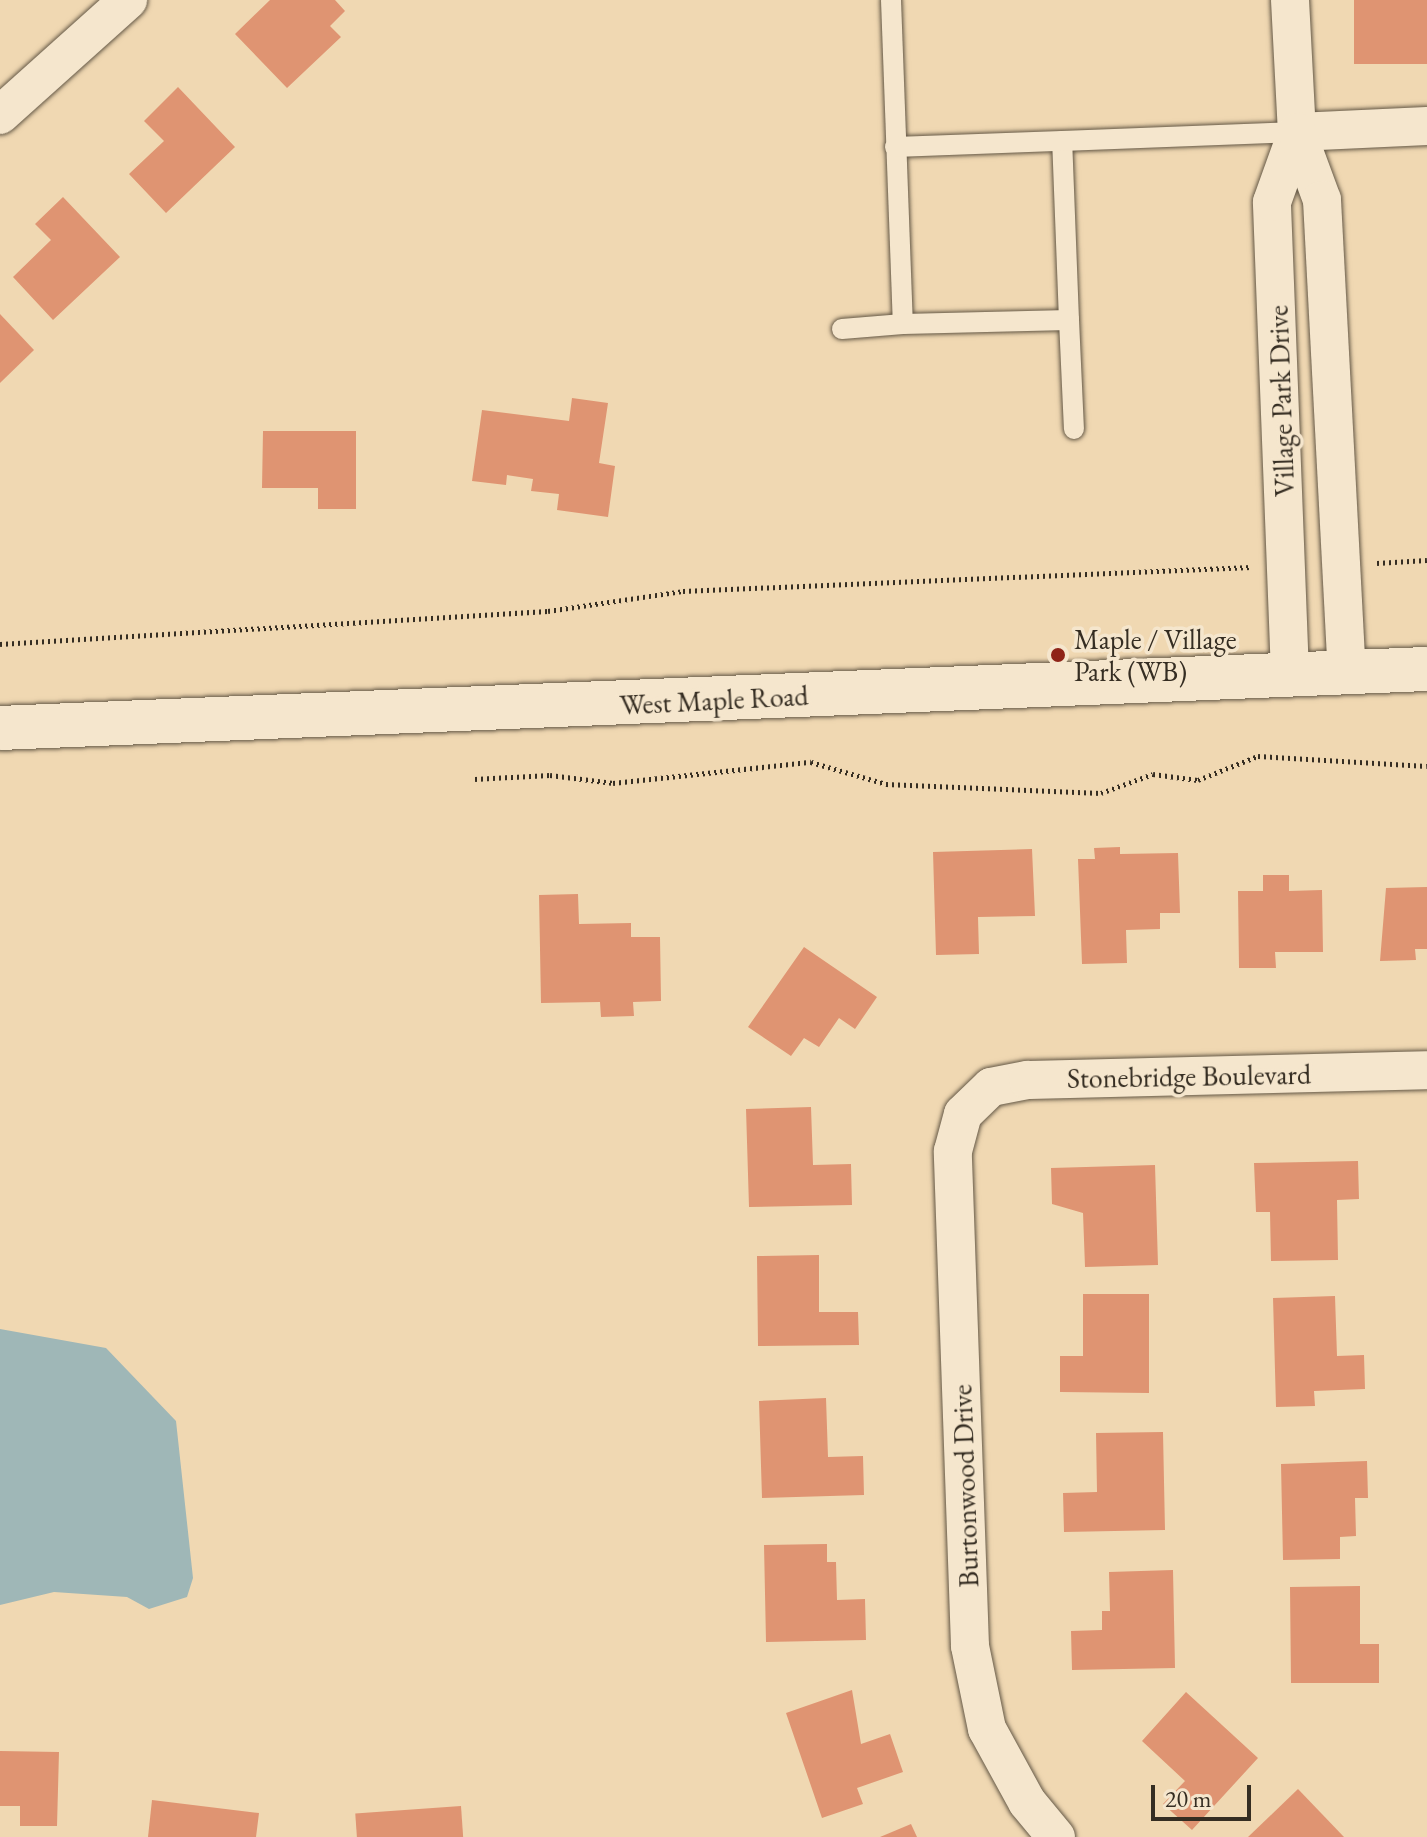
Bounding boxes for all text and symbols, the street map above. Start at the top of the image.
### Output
street label: Village Park Drive [1261,305,1301,497]
place label: Maple / Village Park (WB) [1074,622,1237,688]
marker: Maple / Village Park (WB) [1049,646,1067,664]
street label: West Maple Road [619,678,809,722]
street label: Stonebridge Boulevard [1067,1057,1311,1095]
street label: Burtonwood Drive [945,1384,985,1588]
scale bar [1155,1769,1255,1819]
text: 20 m [1165,1783,1212,1814]

